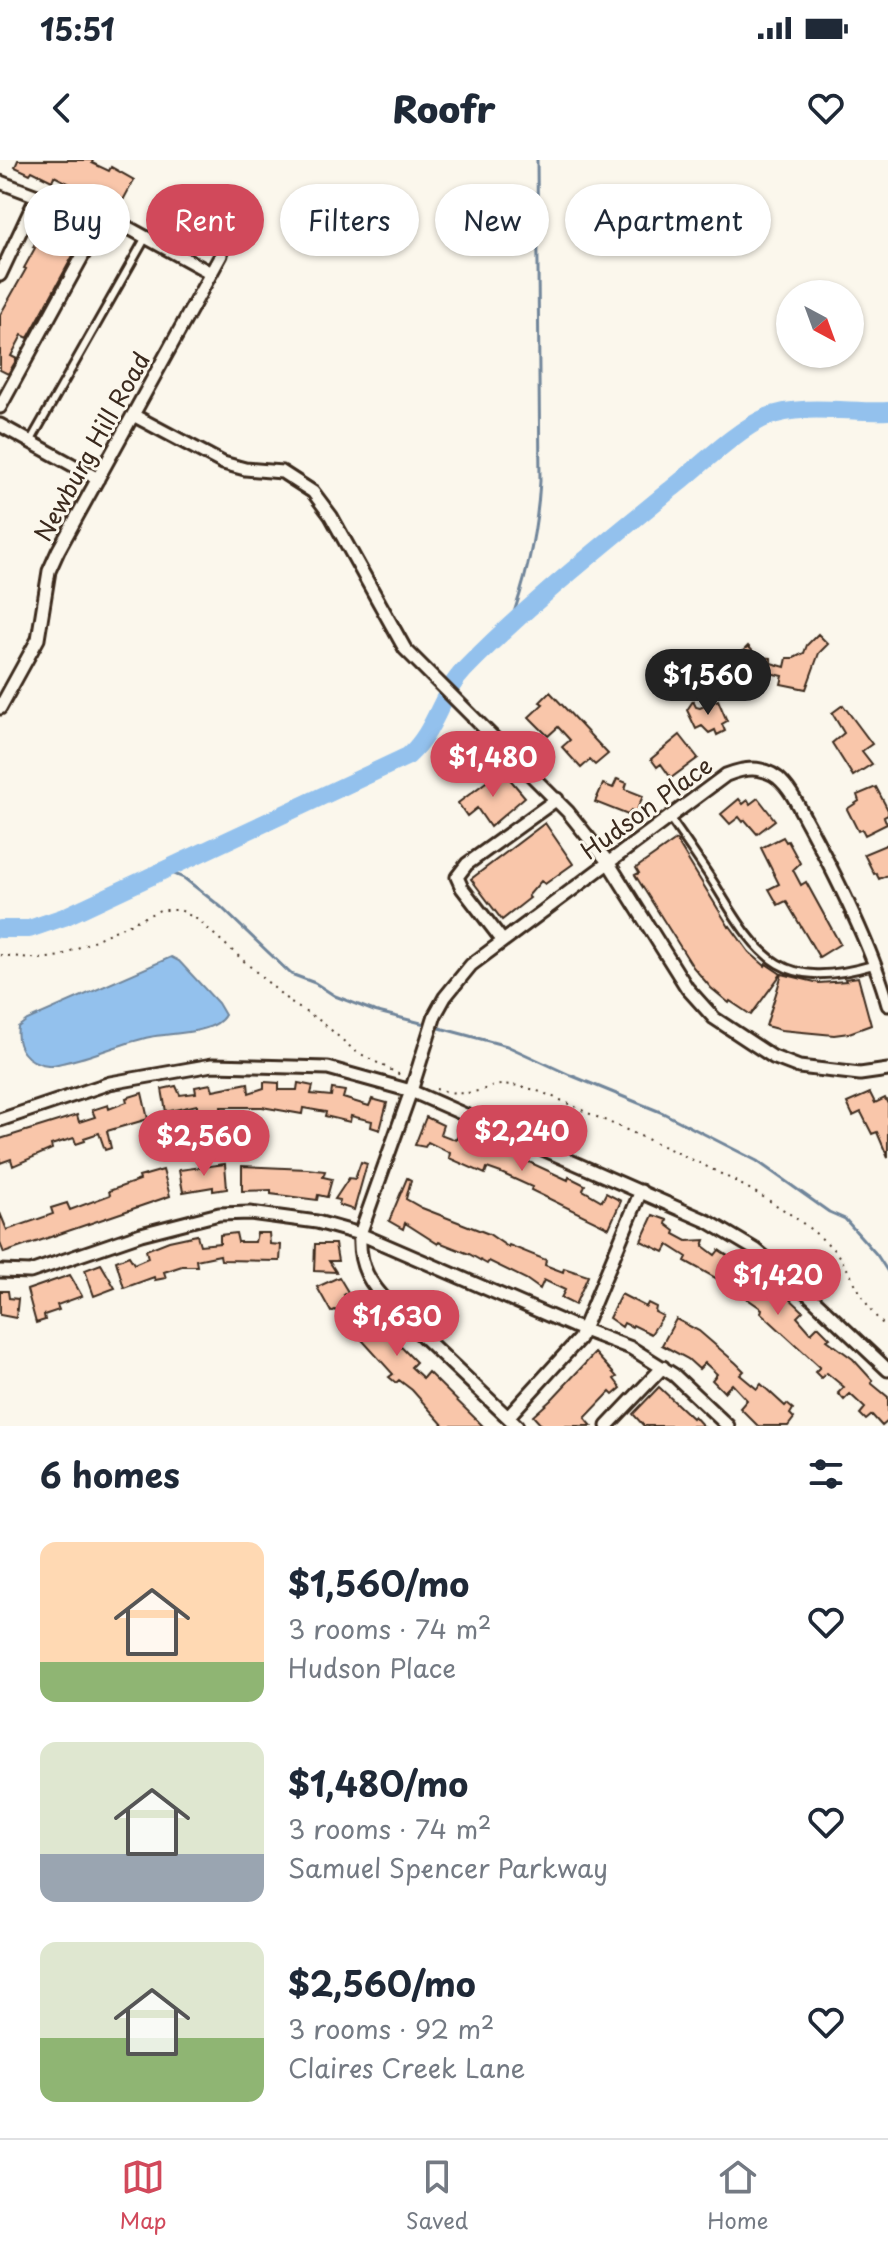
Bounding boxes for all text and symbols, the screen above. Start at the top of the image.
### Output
text: 15:51 [40,6,115,51]
text: Roofr [392,81,496,135]
icon: back [40,86,84,130]
icon: heart [804,86,848,130]
chip: Buy [24,184,130,256]
chip: Rent [146,184,264,256]
chip: Filters [280,184,419,256]
chip: New [435,184,549,256]
chip: Apartment [565,184,771,256]
north arrow [776,280,864,368]
map controls [776,280,864,368]
street label: Newburg Hill Road [24,345,158,547]
pin: $1,560 [643,649,773,717]
text: $1,560 [663,655,753,694]
pin: $1,480 [428,731,558,799]
text: $1,480 [448,737,538,776]
street label: Hudson Place [573,747,719,867]
pin: $2,240 [457,1105,587,1173]
pin: $2,560 [139,1110,269,1178]
text: $2,240 [474,1111,570,1150]
text: $2,560 [157,1116,251,1155]
pin: $1,420 [713,1249,843,1317]
text: $1,420 [733,1255,823,1294]
pin: $1,630 [332,1290,462,1358]
text: $1,630 [352,1296,442,1335]
text: 6 homes [40,1448,180,1500]
icon: filters [804,1452,848,1496]
text: $1,560/mo [288,1557,469,1609]
icon: home [104,1574,200,1670]
icon: heart [804,1600,848,1644]
text: 3 rooms · 74 m² [288,1609,492,1648]
text: Hudson Place [288,1648,456,1687]
text: $1,480/mo [288,1757,468,1809]
icon: home [104,1774,200,1870]
icon: heart [804,1800,848,1844]
text: 3 rooms · 74 m² [288,1809,492,1848]
text: Samuel Spencer Parkway [288,1848,608,1887]
text: $2,560/mo [288,1957,476,2009]
icon: home [104,1974,200,2070]
icon: heart [804,2000,848,2044]
text: 3 rooms · 92 m² [288,2009,494,2048]
text: Claires Creek Lane [288,2048,525,2087]
tab: Map [120,2155,167,2236]
tab: Saved [406,2155,468,2236]
tab: Home [707,2155,768,2236]

